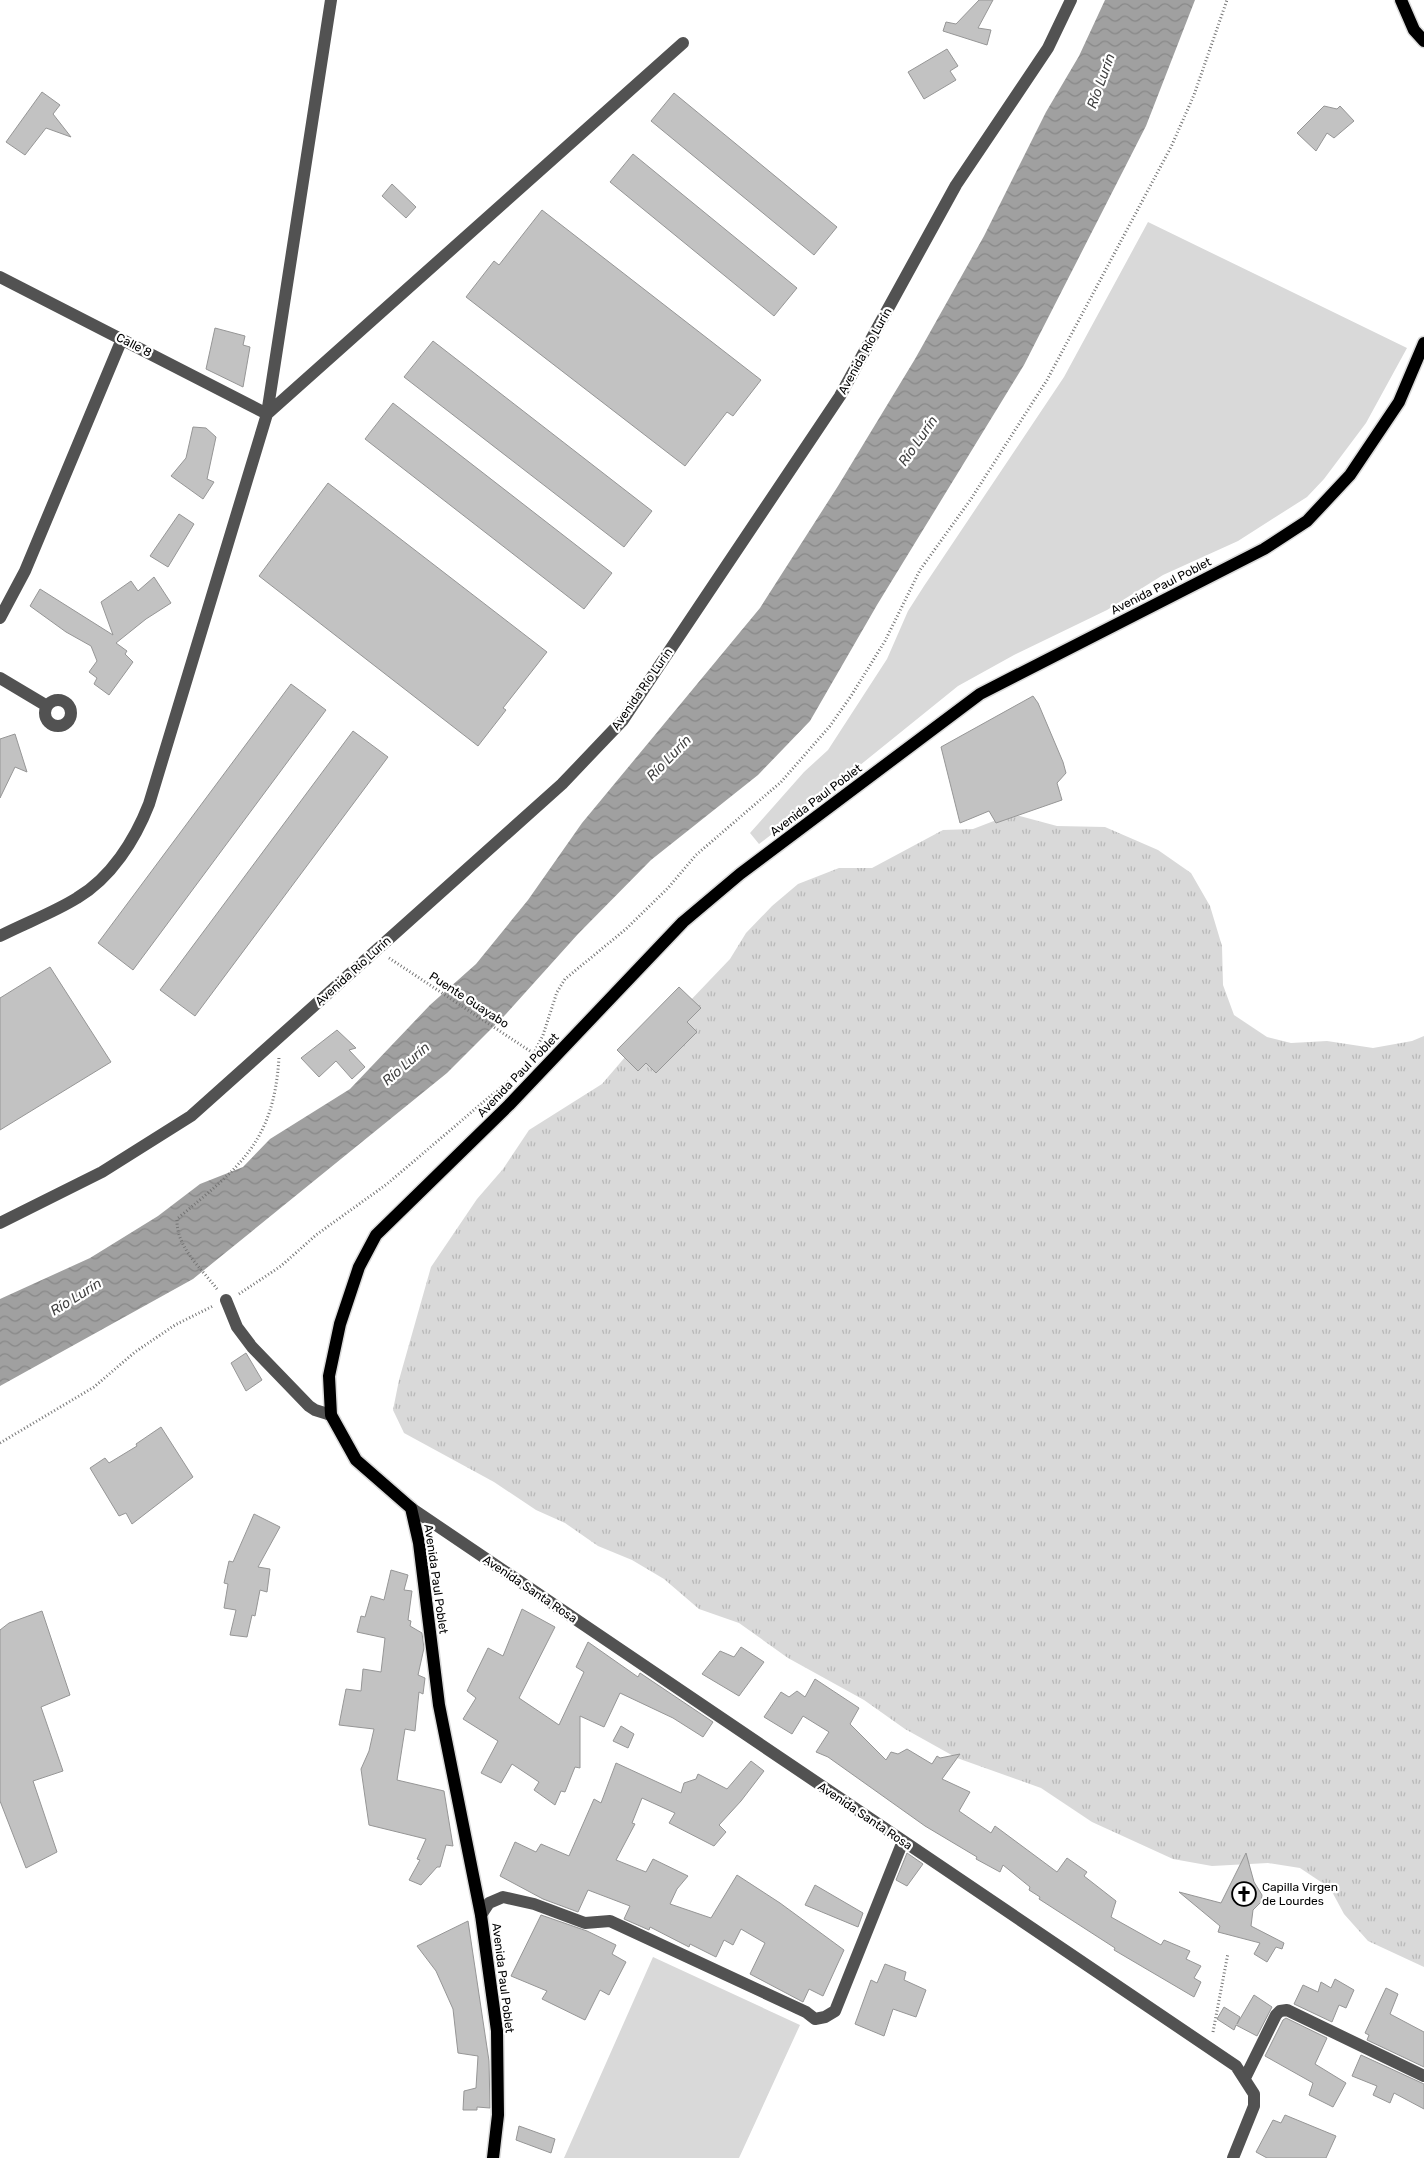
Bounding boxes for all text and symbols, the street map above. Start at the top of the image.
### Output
water label: Río Lurín [1083,51,1119,111]
street label: Avenida Río Lurín [835,305,895,397]
street label: Calle 8 [114,330,154,360]
water label: Río Lurín [895,413,941,469]
street label: Avenida Paul Poblet [1108,554,1214,617]
street label: Avenida Río Lurín [609,645,675,733]
water label: Río Lurín [643,731,695,785]
street label: Avenida Paul Poblet [767,761,865,839]
street label: Avenida Río Lurín [312,933,394,1009]
street label: Puente Guayabo [427,969,512,1031]
street label: Avenida Paul Poblet [474,1030,562,1120]
water label: Río Lurín [379,1039,433,1089]
water label: Río Lurín [47,1275,105,1319]
street label: Avenida Paul Poblet [421,1523,451,1635]
street label: Avenida Santa Rosa [480,1552,580,1626]
street label: Avenida Santa Rosa [815,1779,915,1853]
place label: Capilla Virgen de Lourdes [1262,1880,1338,1908]
church icon: Capilla Virgen de Lourdes [1231,1881,1257,1907]
street label: Avenida Paul Poblet [489,1922,517,2034]

